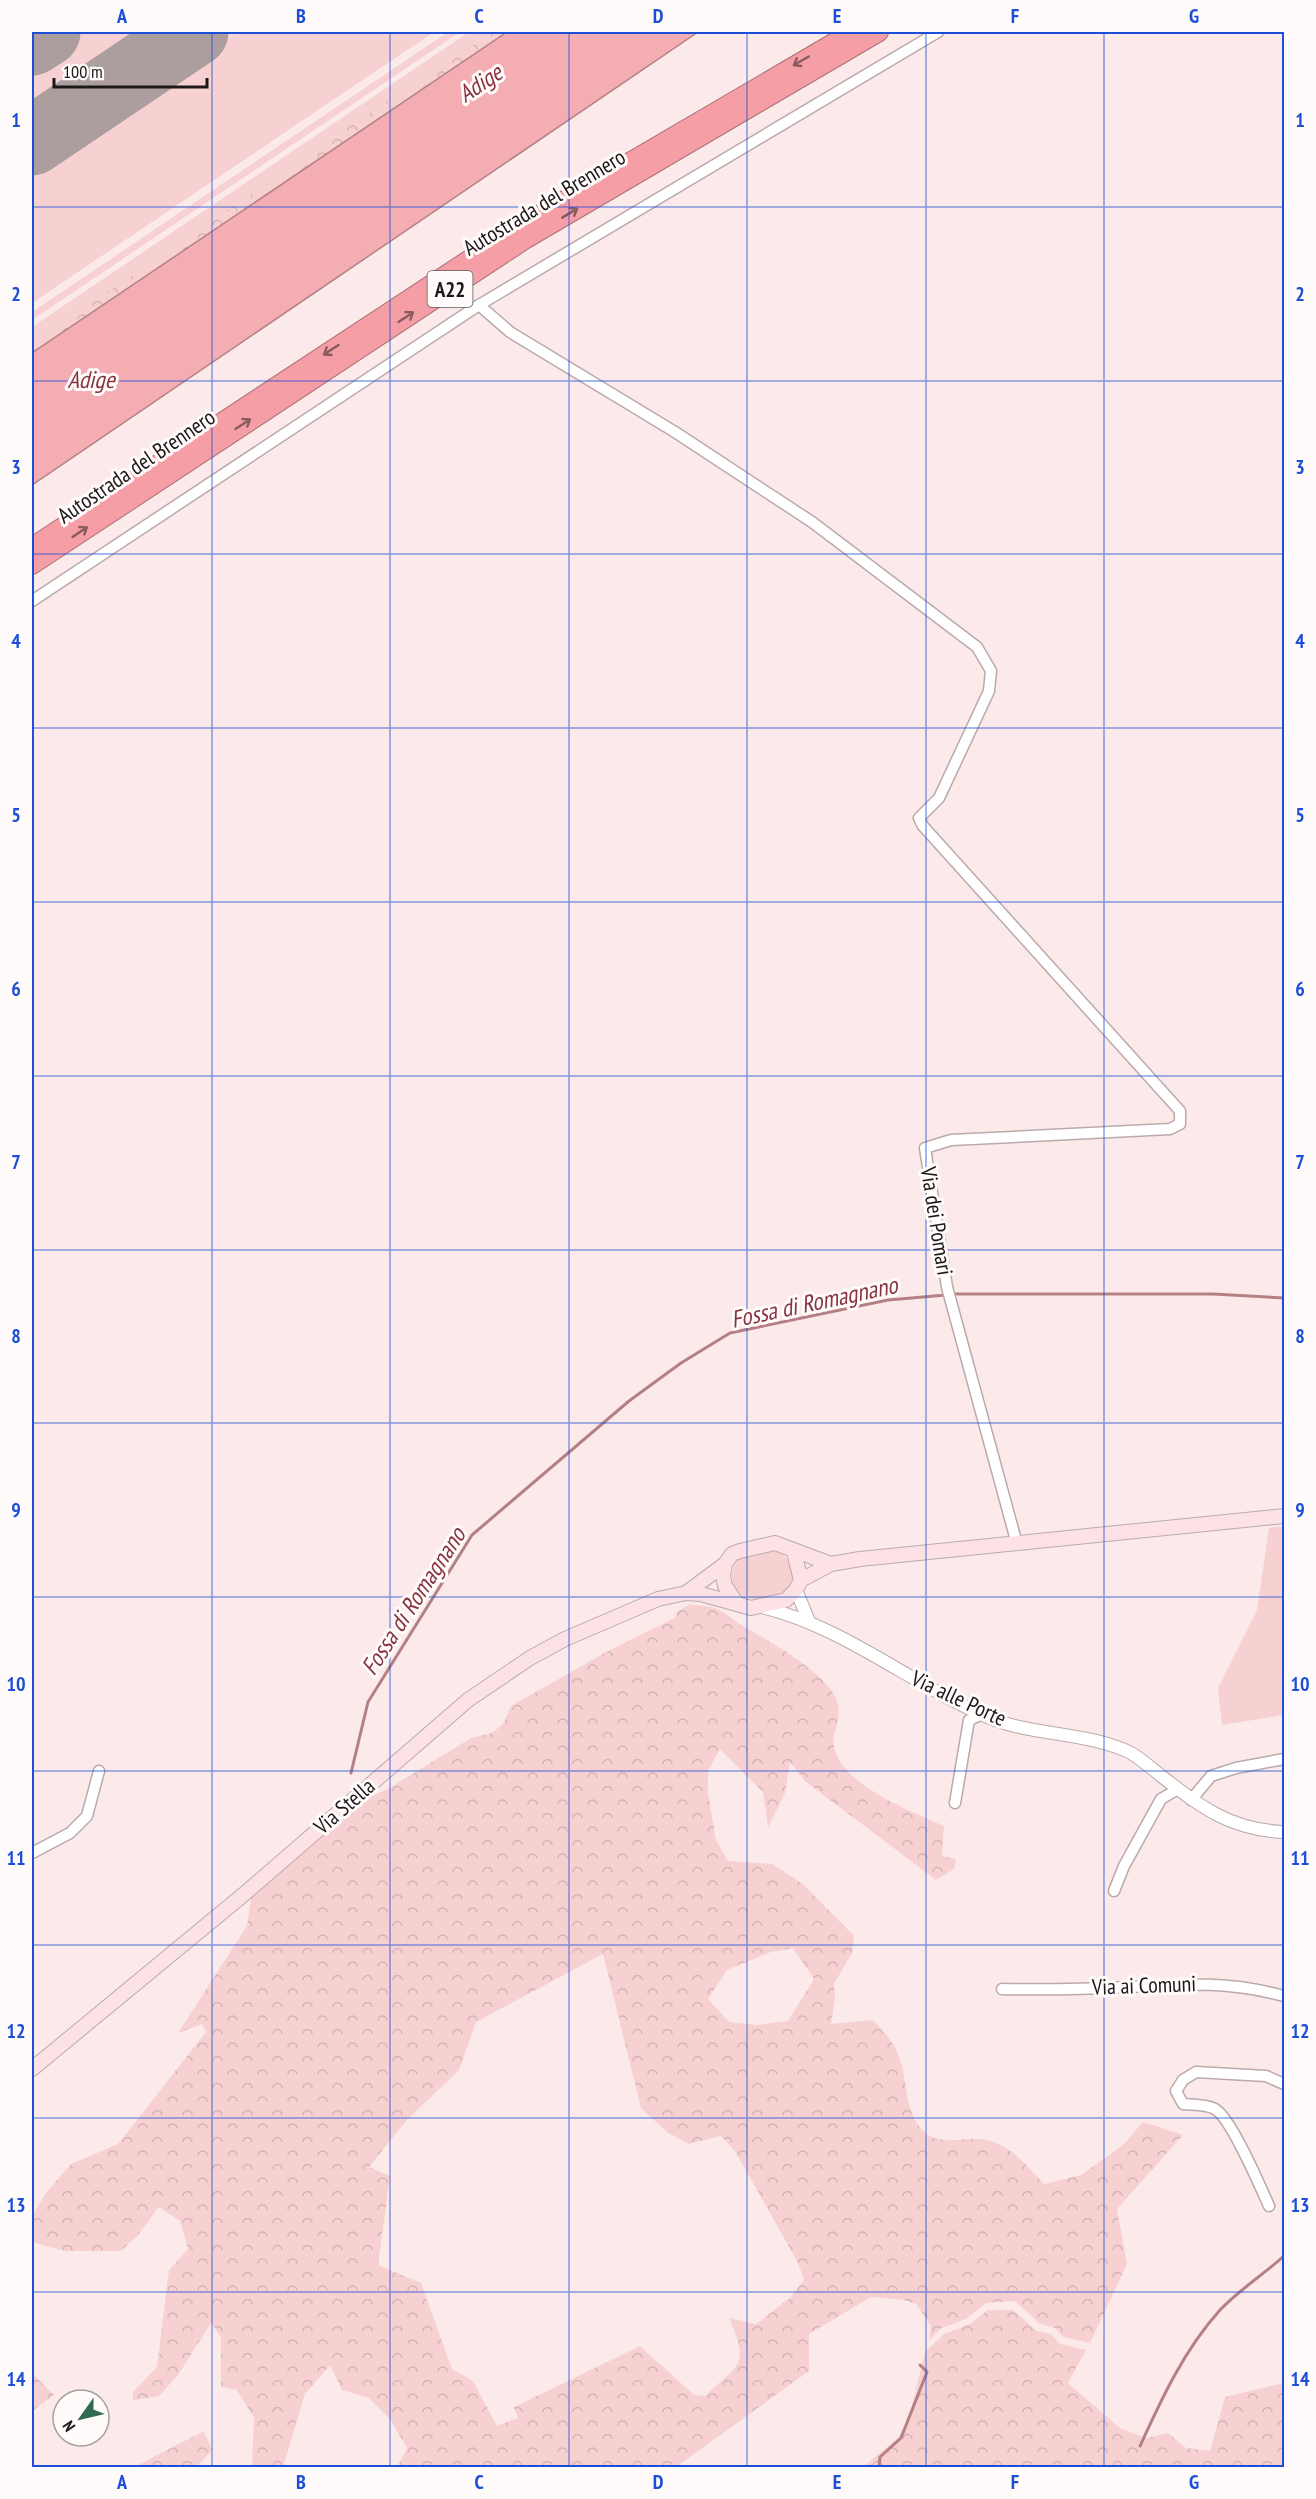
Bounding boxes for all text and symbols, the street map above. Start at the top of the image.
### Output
text: A [116,3,128,29]
text: B [296,3,306,29]
text: C [474,3,484,29]
text: D [653,3,664,29]
text: E [833,3,841,29]
text: F [1011,3,1019,29]
text: G [1189,3,1199,29]
scale bar [54,51,207,89]
one-way arrow [793,55,810,67]
water label: Adige [452,56,510,109]
text: 100 m [63,60,103,83]
text: 1 [11,107,21,133]
text: 1 [1295,107,1305,133]
street label: Autostrada del Brennero [458,142,630,262]
one-way arrow [561,206,578,218]
road number: A22 [428,271,472,307]
text: 2 [11,281,21,307]
text: 2 [1295,281,1305,307]
one-way arrow [397,311,414,323]
one-way arrow [323,344,340,356]
water label: Adige [67,364,117,395]
street label: Autostrada del Brennero [52,403,220,529]
one-way arrow [234,418,250,430]
text: 3 [11,454,21,480]
text: 3 [1295,454,1305,480]
one-way arrow [71,526,88,538]
text: 4 [11,628,21,654]
text: 4 [1295,628,1305,654]
text: 5 [11,802,21,828]
text: 5 [1295,802,1305,828]
text: 6 [11,976,21,1002]
text: 6 [1295,976,1305,1002]
text: 7 [11,1149,21,1175]
text: 7 [1295,1149,1305,1175]
street label: Via dei Pomari [914,1164,959,1277]
water label: Fossa di Romagnano [728,1269,902,1335]
text: 8 [11,1323,21,1349]
text: 8 [1295,1323,1305,1349]
text: 9 [11,1497,21,1523]
text: 9 [1295,1497,1305,1523]
water label: Fossa di Romagnano [354,1520,473,1681]
street label: Via alle Porte [906,1663,1011,1732]
text: 10 [6,1671,26,1697]
text: 10 [1290,1671,1310,1697]
street label: Via Stella [307,1772,380,1841]
text: 11 [6,1845,26,1871]
text: 11 [1290,1845,1310,1871]
street label: Via ai Comuni [1091,1969,1196,2001]
text: 12 [6,2018,26,2044]
text: 12 [1290,2018,1310,2044]
text: 13 [6,2192,26,2218]
text: 13 [1290,2192,1310,2218]
text: 14 [6,2366,26,2392]
text: 14 [1290,2366,1310,2392]
north arrow [51,2388,111,2448]
text: N [58,2417,79,2436]
text: A [116,2469,128,2495]
text: B [296,2469,306,2495]
text: C [474,2469,484,2495]
text: D [653,2469,664,2495]
text: E [833,2469,841,2495]
text: F [1011,2469,1019,2495]
text: G [1189,2469,1199,2495]

